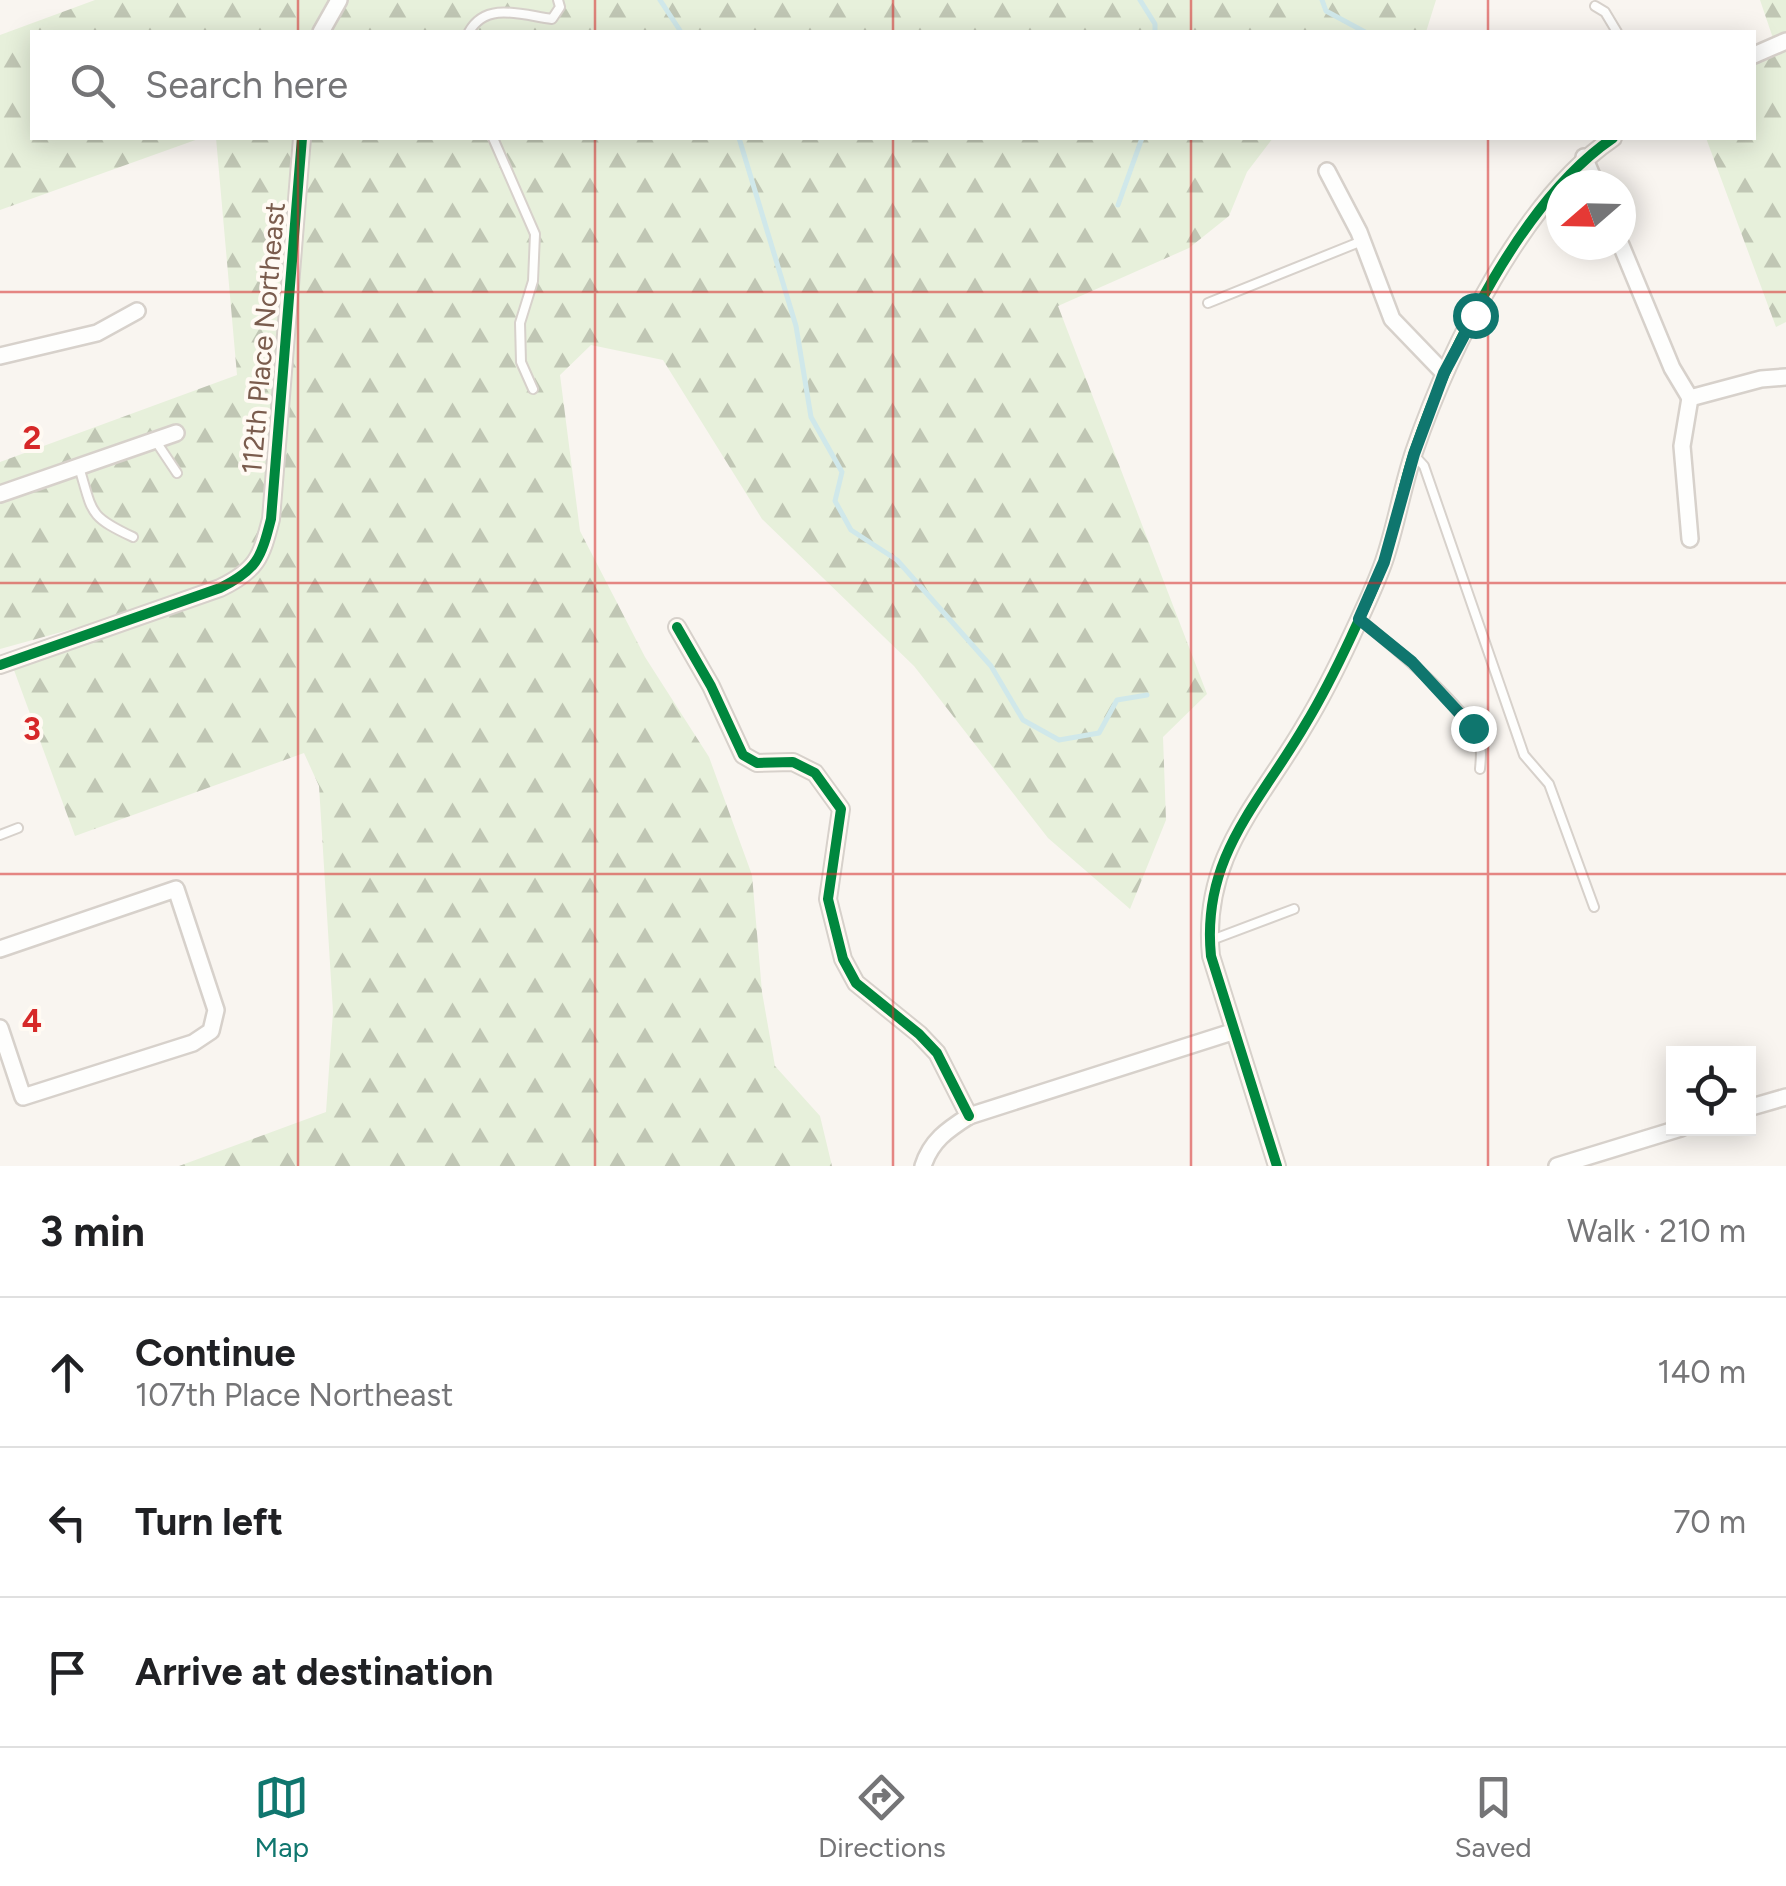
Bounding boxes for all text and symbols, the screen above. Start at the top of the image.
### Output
search box [30,30,1756,140]
icon: search [65,58,120,113]
text: Search here [145,62,348,108]
north arrow [1546,170,1636,260]
street label: 112th Place Northeast [234,201,292,475]
route start [1453,293,1499,339]
text: 2 [23,419,41,457]
route end [1451,706,1497,752]
text: 3 [23,710,41,748]
text: 4 [22,1002,42,1040]
map controls [1666,1046,1756,1136]
button: locate [1666,1046,1756,1136]
text: 3 min [40,1206,145,1257]
text: Walk · 210 m [1567,1212,1746,1250]
text: Continue [135,1330,296,1376]
icon: ahead [40,1345,95,1400]
text: 140 m [1657,1353,1746,1391]
text: 107th Place Northeast [135,1376,453,1414]
icon: left [40,1495,95,1550]
text: Turn left [135,1499,283,1545]
text: 70 m [1673,1503,1746,1541]
icon: arrive [40,1645,95,1700]
text: Arrive at destination [135,1649,493,1695]
tab: Map [254,1770,309,1864]
tab: Directions [818,1770,946,1864]
tab: Saved [1454,1770,1532,1864]

